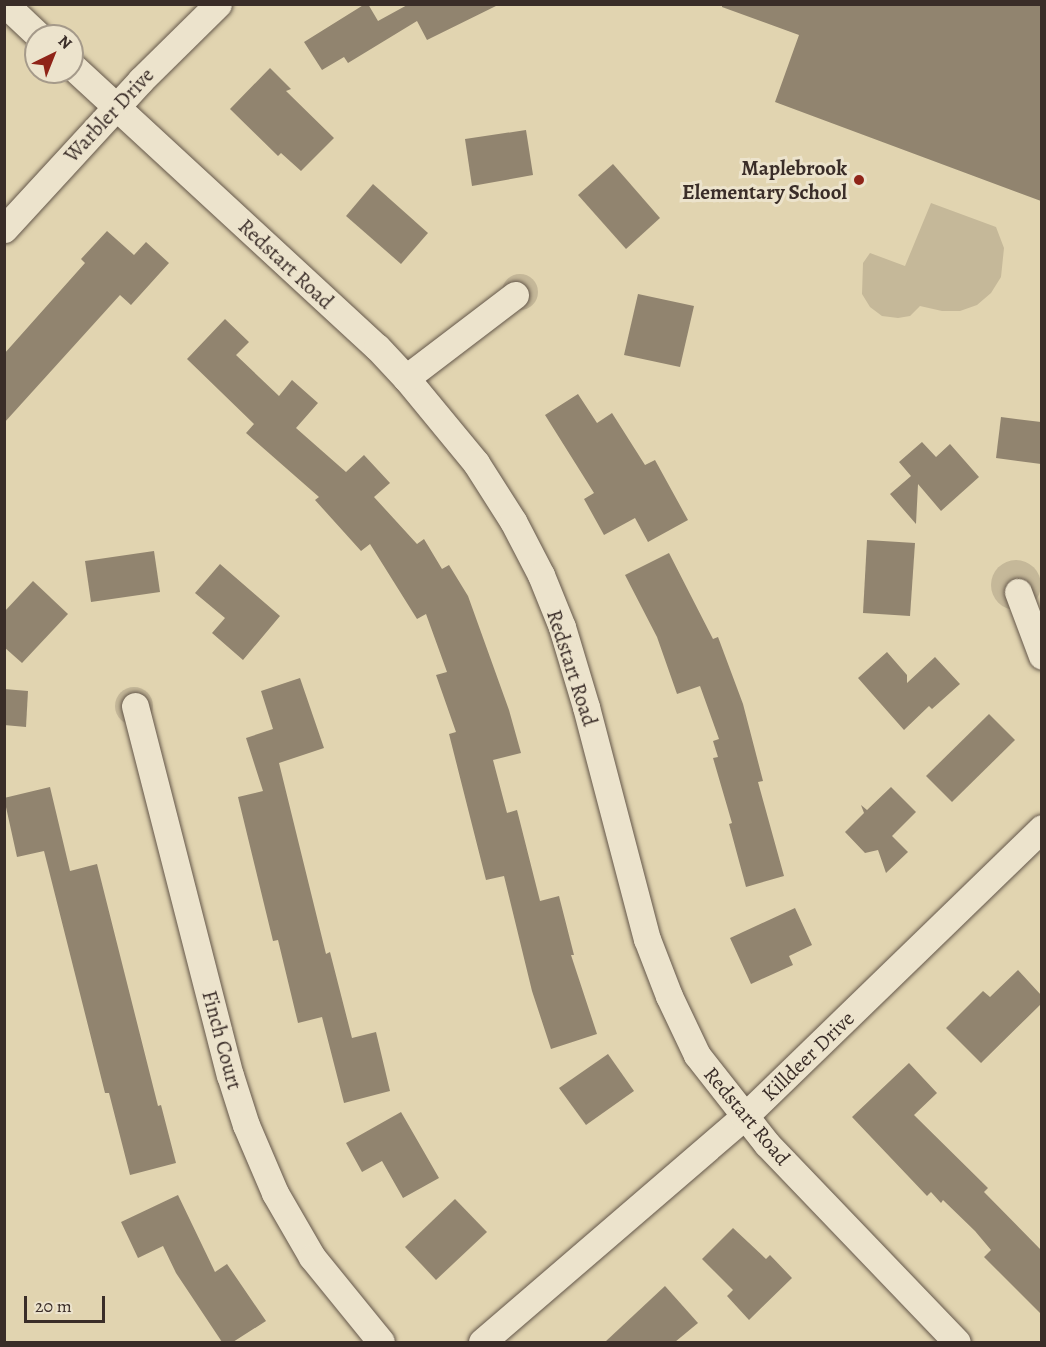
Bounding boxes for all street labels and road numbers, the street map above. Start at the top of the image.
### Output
street label: Warbler Drive [59,62,159,168]
street label: Redstart Road [233,214,339,314]
street label: Redstart Road [541,607,603,729]
street label: Finch Court [197,988,247,1092]
street label: Killdeer Drive [757,1006,859,1106]
street label: Redstart Road [698,1062,796,1170]

